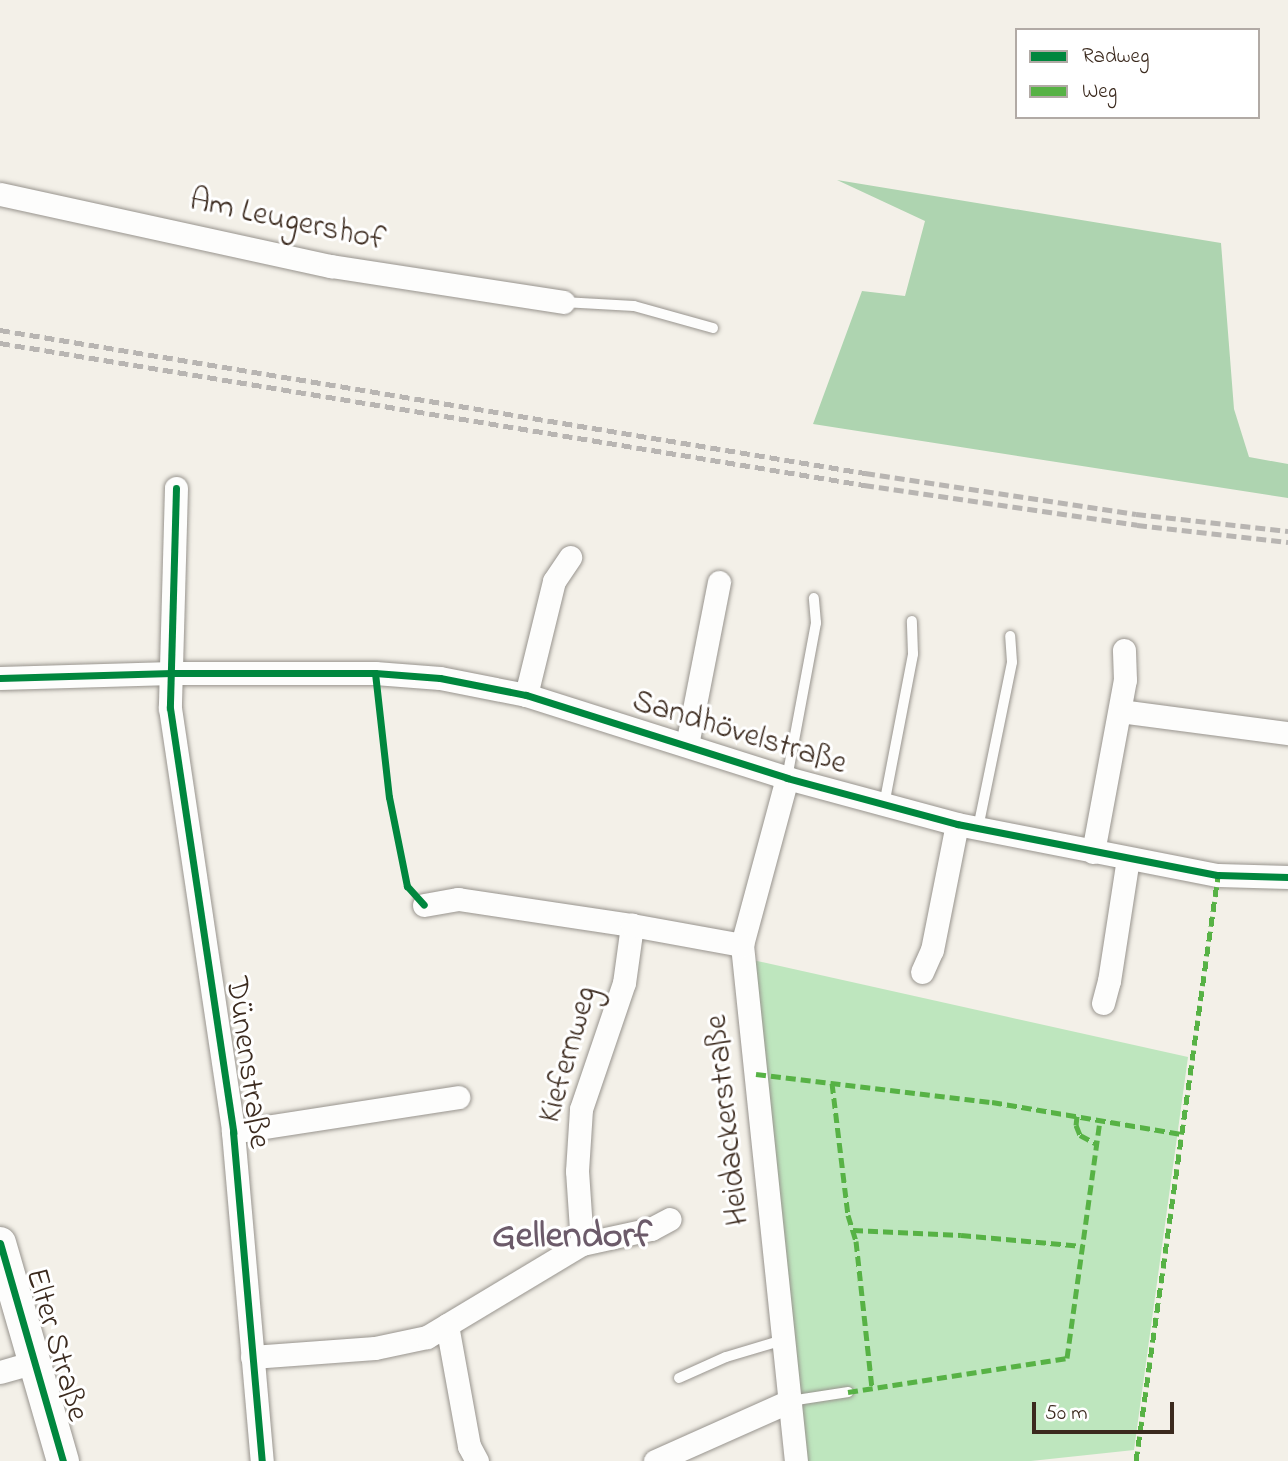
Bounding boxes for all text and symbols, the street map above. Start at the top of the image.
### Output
legend [1015,28,1260,119]
text: Radweg [1082,42,1149,72]
text: Weg [1082,77,1117,107]
street label: Am Leugershof [186,183,388,261]
street label: Sandhövelstraße [627,683,851,785]
street label: Dünenstraße [215,975,277,1151]
street label: Kiefernweg [532,982,608,1128]
street label: Heidackerstraße [699,1013,759,1227]
district label: Gellendorf [492,1215,652,1261]
street label: Elter Straße [15,1264,95,1426]
scale bar [1036,1388,1178,1432]
text: 50 m [1045,1399,1088,1429]

